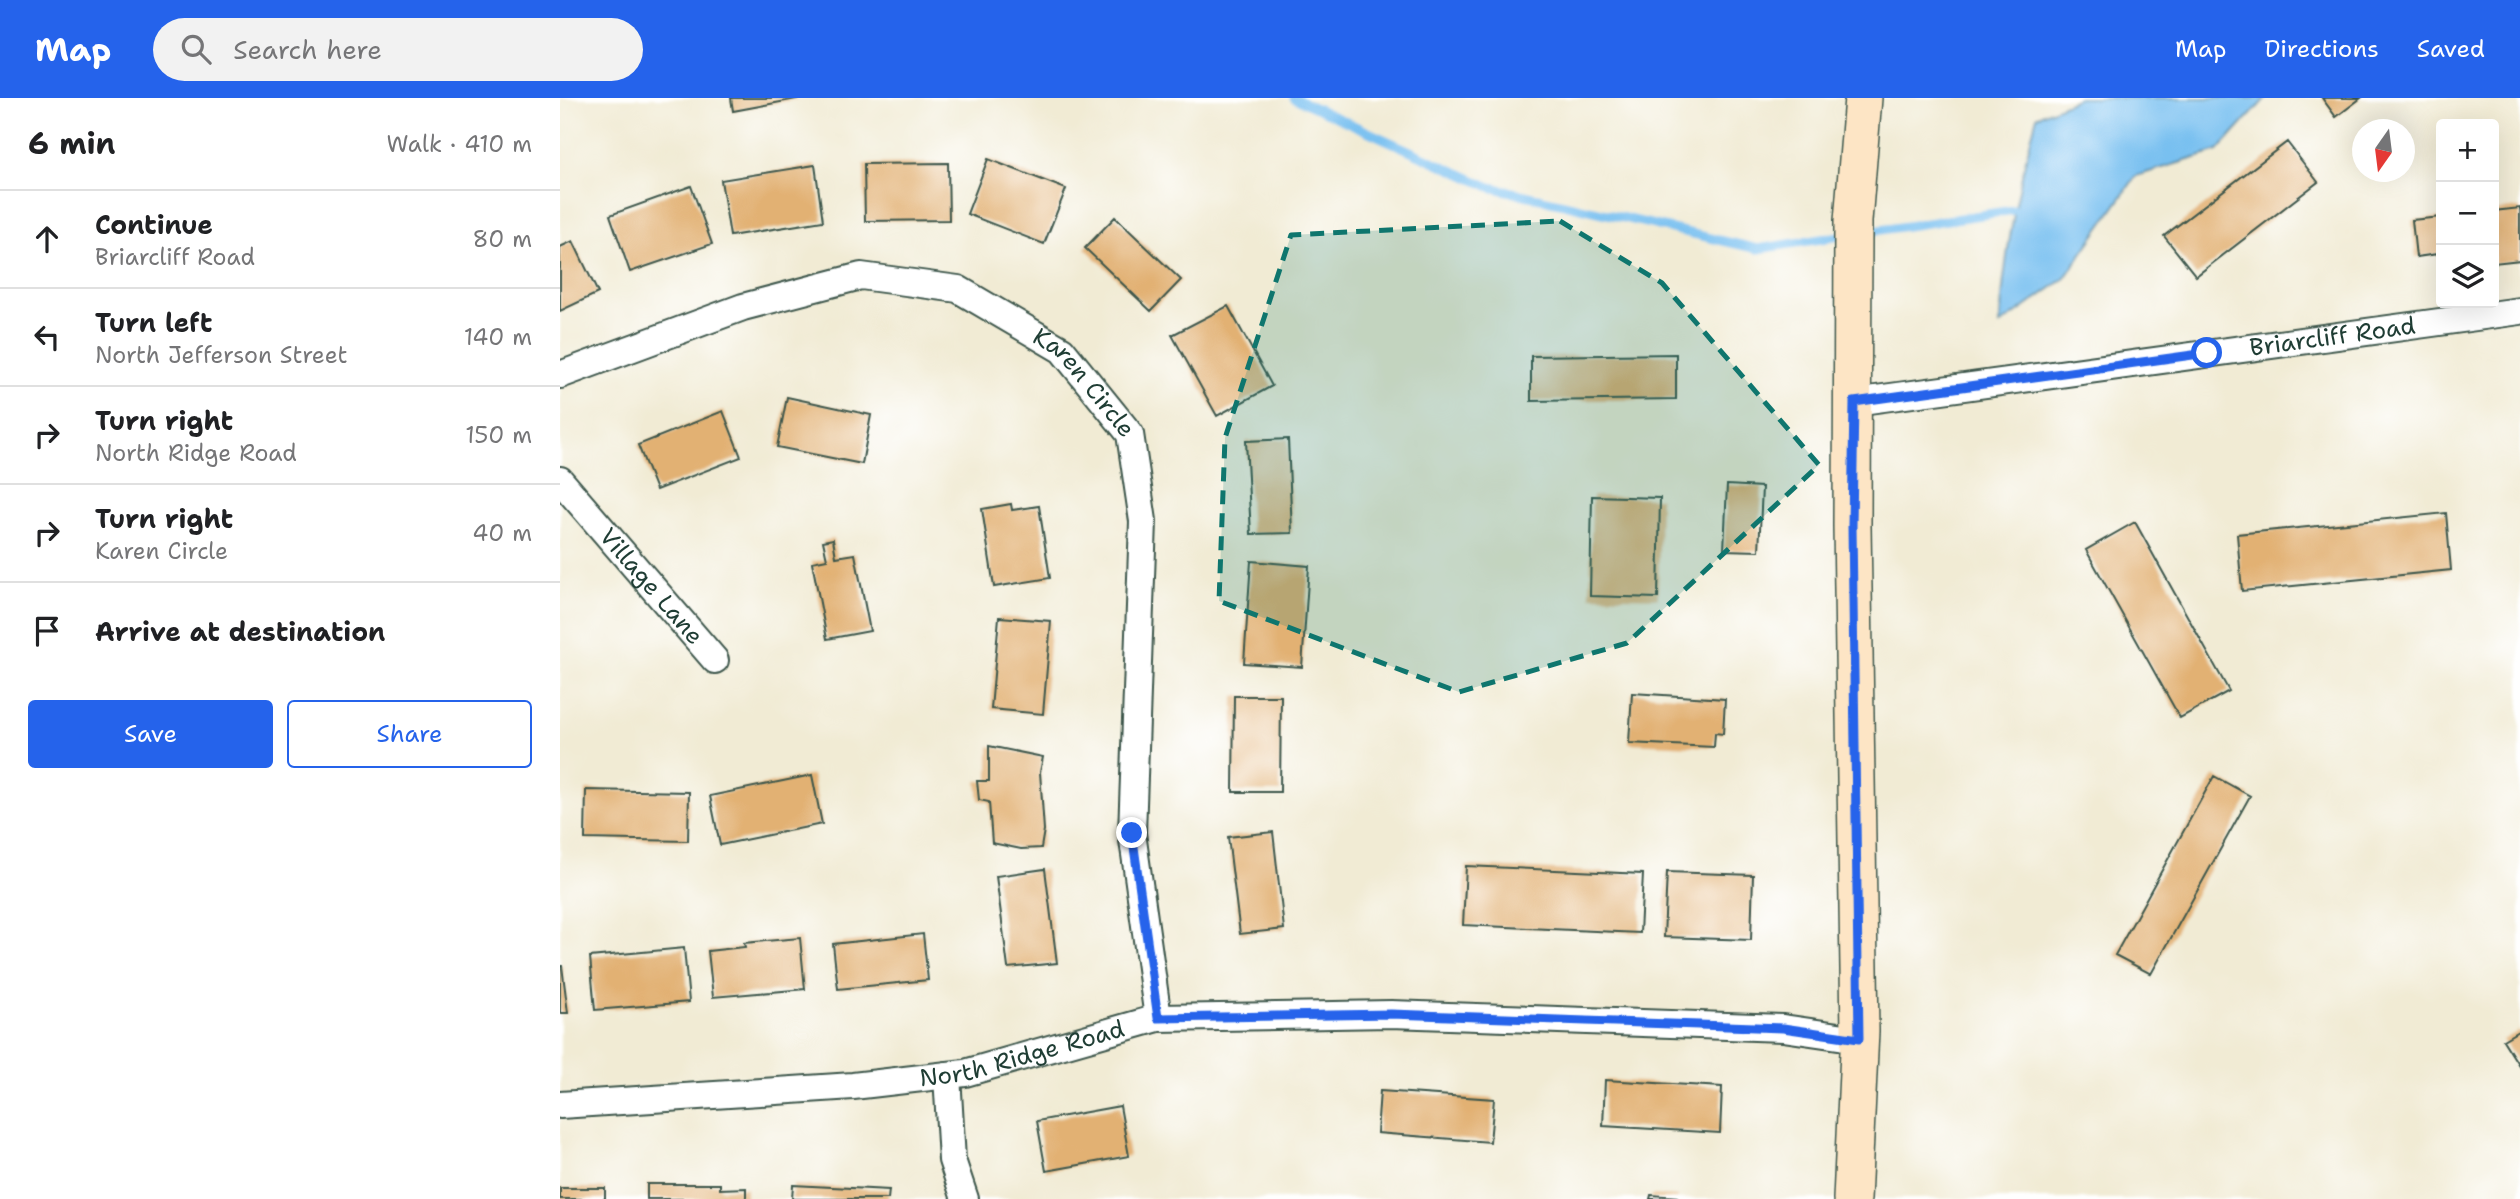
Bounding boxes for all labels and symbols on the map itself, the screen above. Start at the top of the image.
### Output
north arrow [2352,119,2415,182]
street label: Briarcliff Road [2248,309,2418,364]
street label: Karen Circle [1027,320,1142,444]
route start [2191,337,2222,368]
street label: Village Lane [592,521,711,651]
route end [1116,817,1147,848]
street label: North Ridge Road [918,1012,1128,1094]

